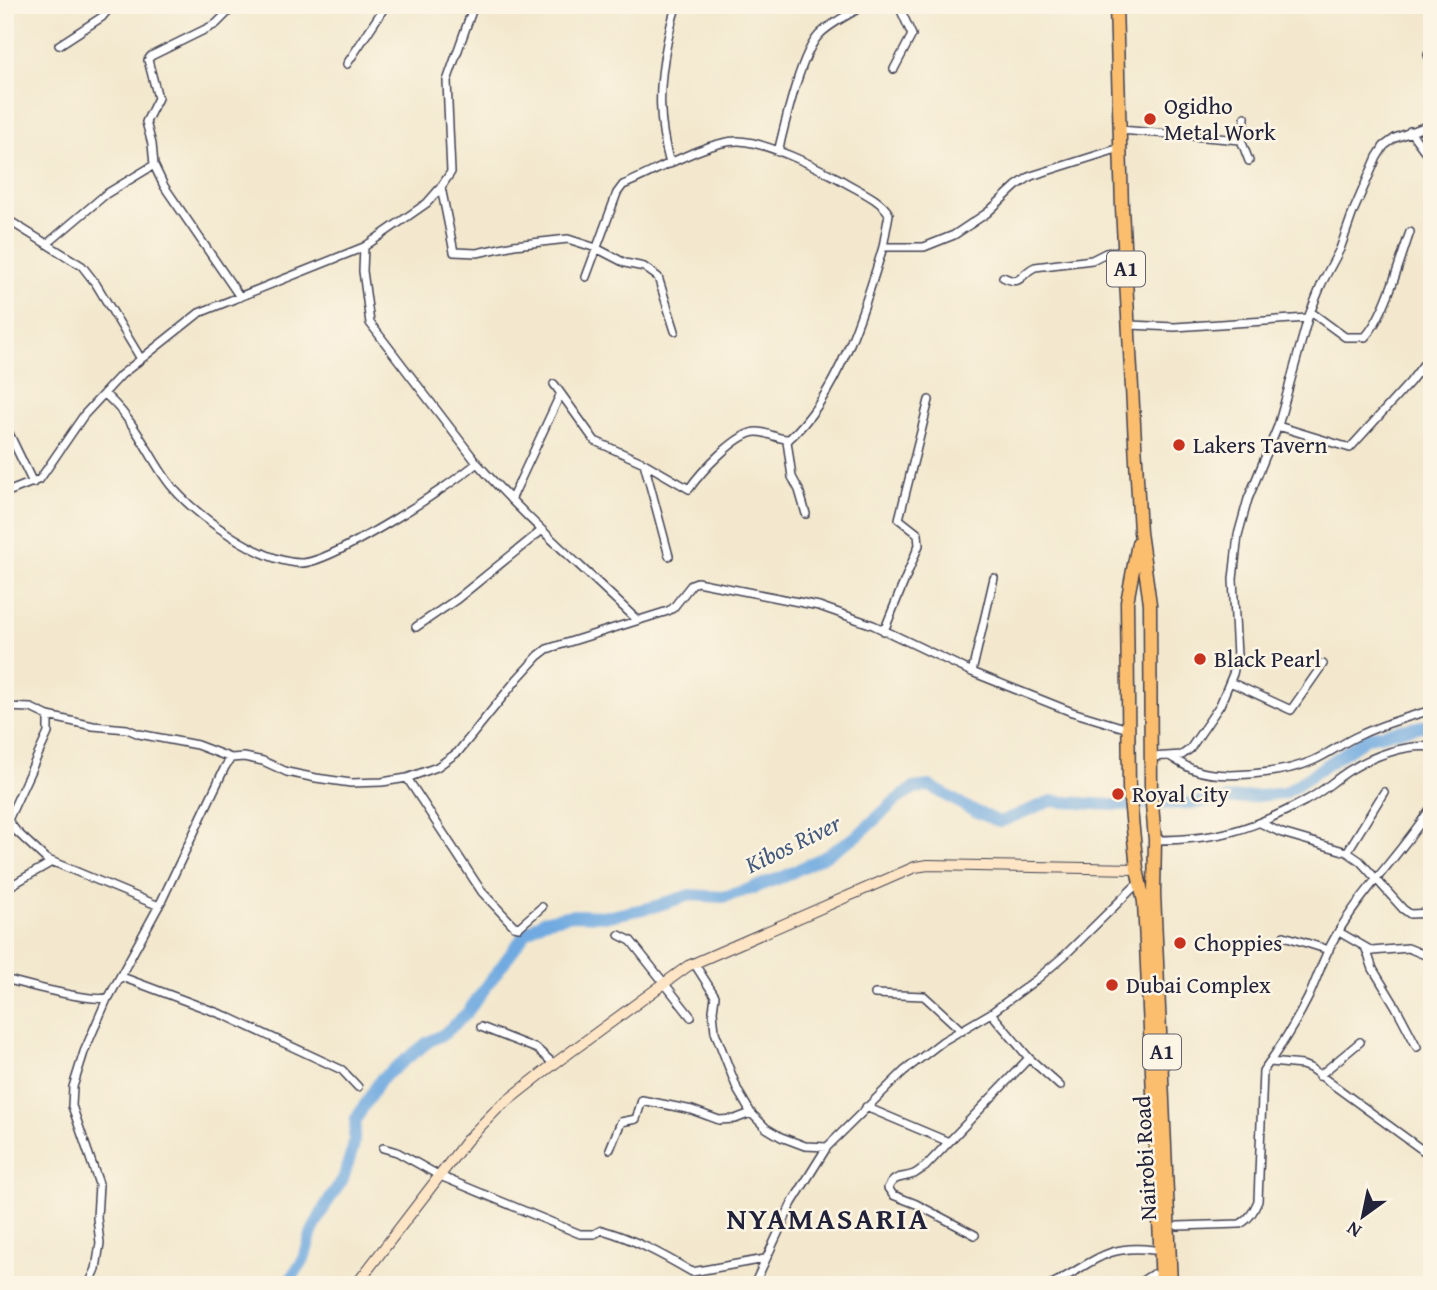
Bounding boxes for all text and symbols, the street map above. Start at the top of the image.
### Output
place label: Ogidho Metal Work [1164,89,1276,148]
marker: Ogidho Metal Work [1142,111,1158,127]
road number: A1 [1107,252,1145,286]
place label: Lakers Tavern [1193,428,1327,461]
marker: Lakers Tavern [1171,437,1187,453]
place label: Black Pearl [1214,642,1321,675]
marker: Black Pearl [1192,651,1208,667]
place label: Royal City [1132,777,1230,810]
marker: Royal City [1110,786,1126,802]
water label: Kibos River [738,805,848,882]
place label: Choppies [1194,926,1282,959]
marker: Choppies [1172,935,1188,951]
place label: Dubai Complex [1126,968,1271,1001]
marker: Dubai Complex [1104,977,1120,993]
road number: A1 [1143,1034,1181,1070]
street label: Nairobi Road [1125,1094,1164,1221]
north arrow [1328,1182,1398,1252]
district label: NYAMASARIA [726,1196,930,1240]
text: N [1341,1215,1367,1245]

